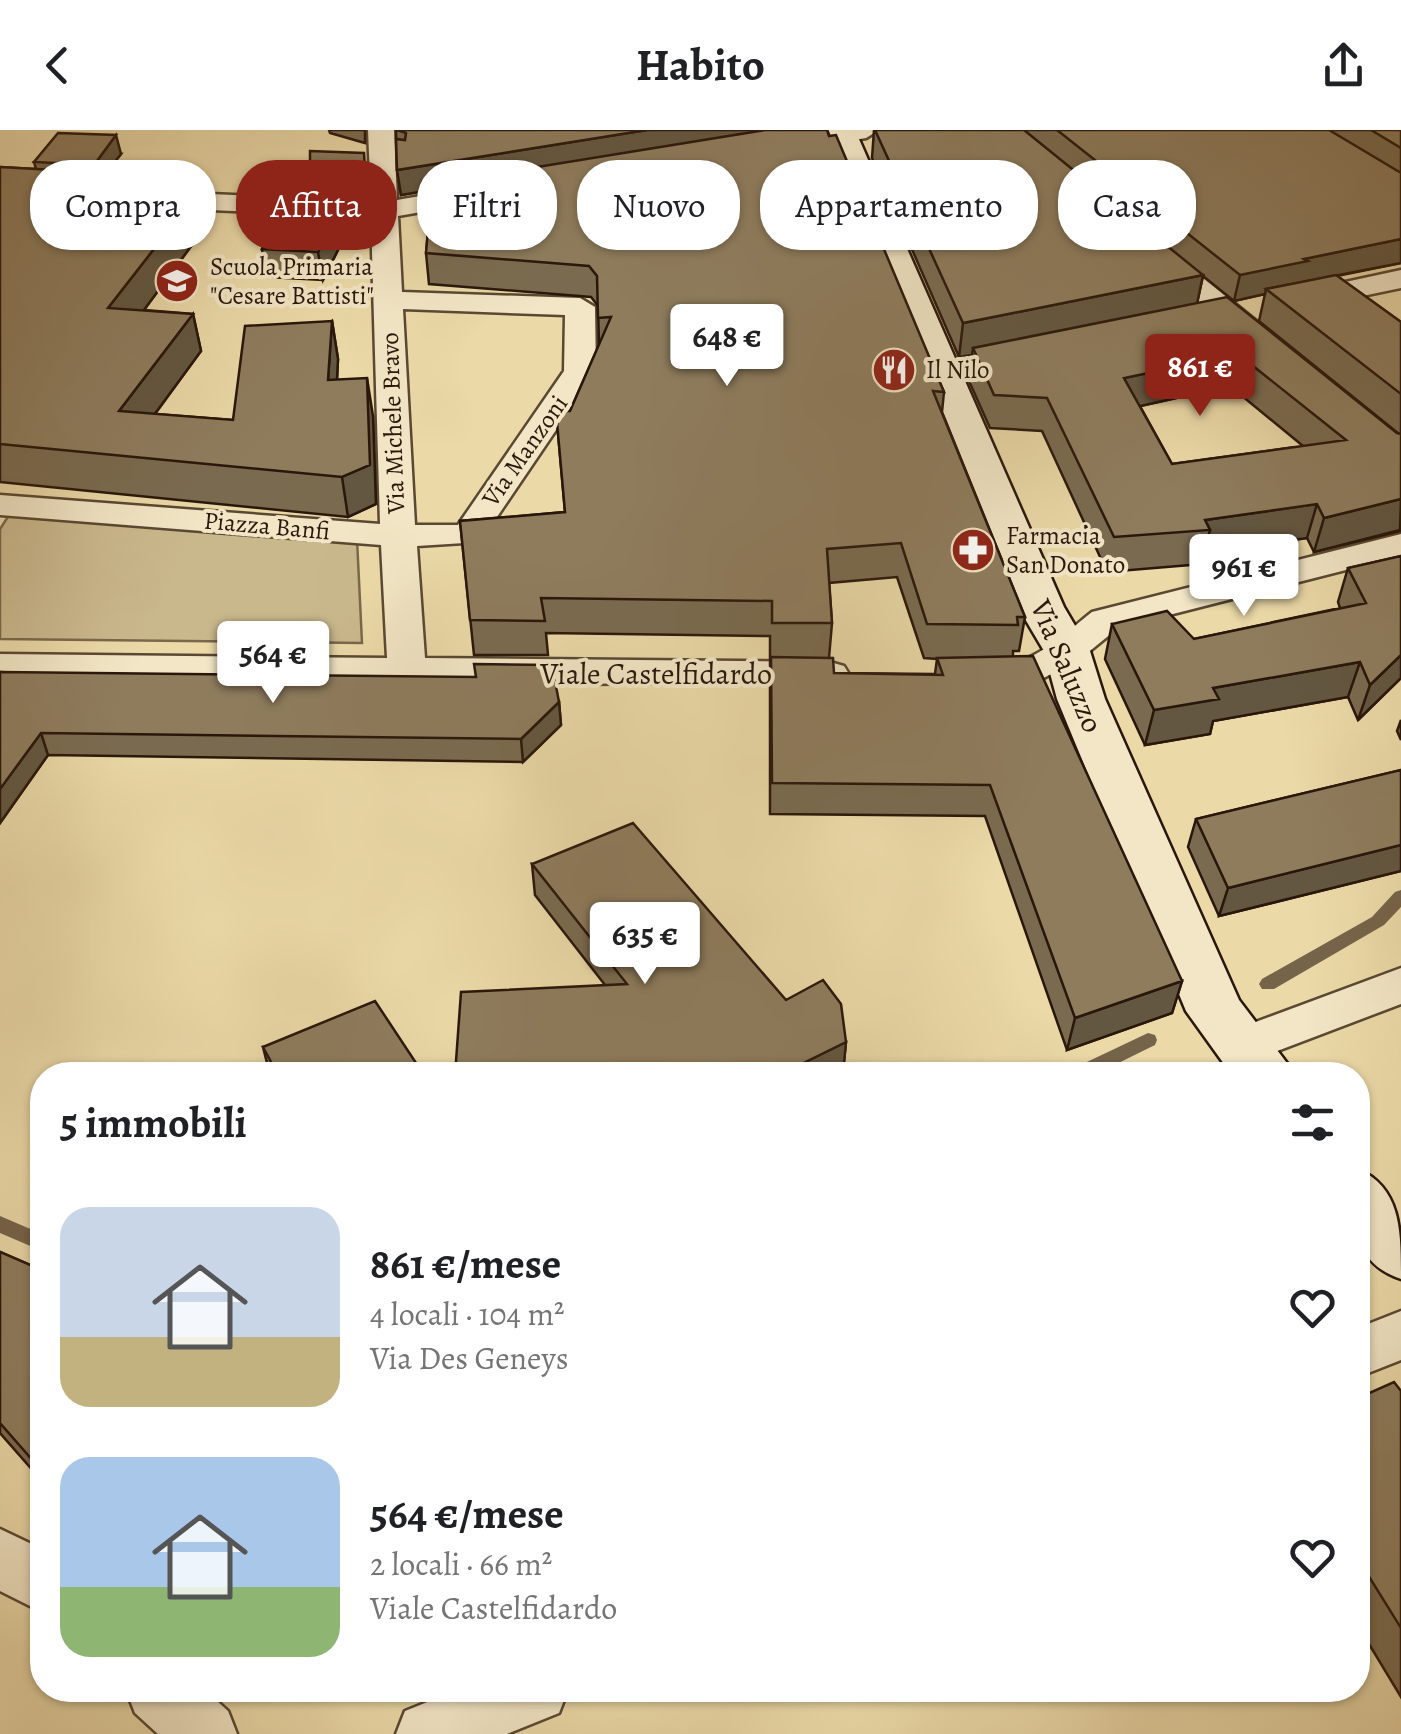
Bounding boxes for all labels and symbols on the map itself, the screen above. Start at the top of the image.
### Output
place label: Scuola Primaria "Cesare Battisti" [210,250,374,313]
school or university icon: Scuola Primaria "Cesare Battisti" [154,258,200,304]
pin: 648 € [657,304,797,389]
street label: Via Michele Bravo [373,332,413,515]
pin: 861 € [1130,334,1270,419]
restaurant icon: Il Nilo [871,347,917,393]
place label: Il Nilo [926,353,989,387]
street label: Via Manzoni [474,388,576,514]
street label: Piazza Banfi [202,504,332,548]
place label: Farmacia San Donato [1006,519,1125,582]
pharmacy icon: Farmacia San Donato [950,527,996,573]
pin: 961 € [1174,534,1314,619]
street label: Via Saluzzo [1021,592,1113,739]
pin: 564 € [203,621,343,706]
street label: Viale Castelfidardo [539,654,772,694]
pin: 635 € [575,902,715,987]

